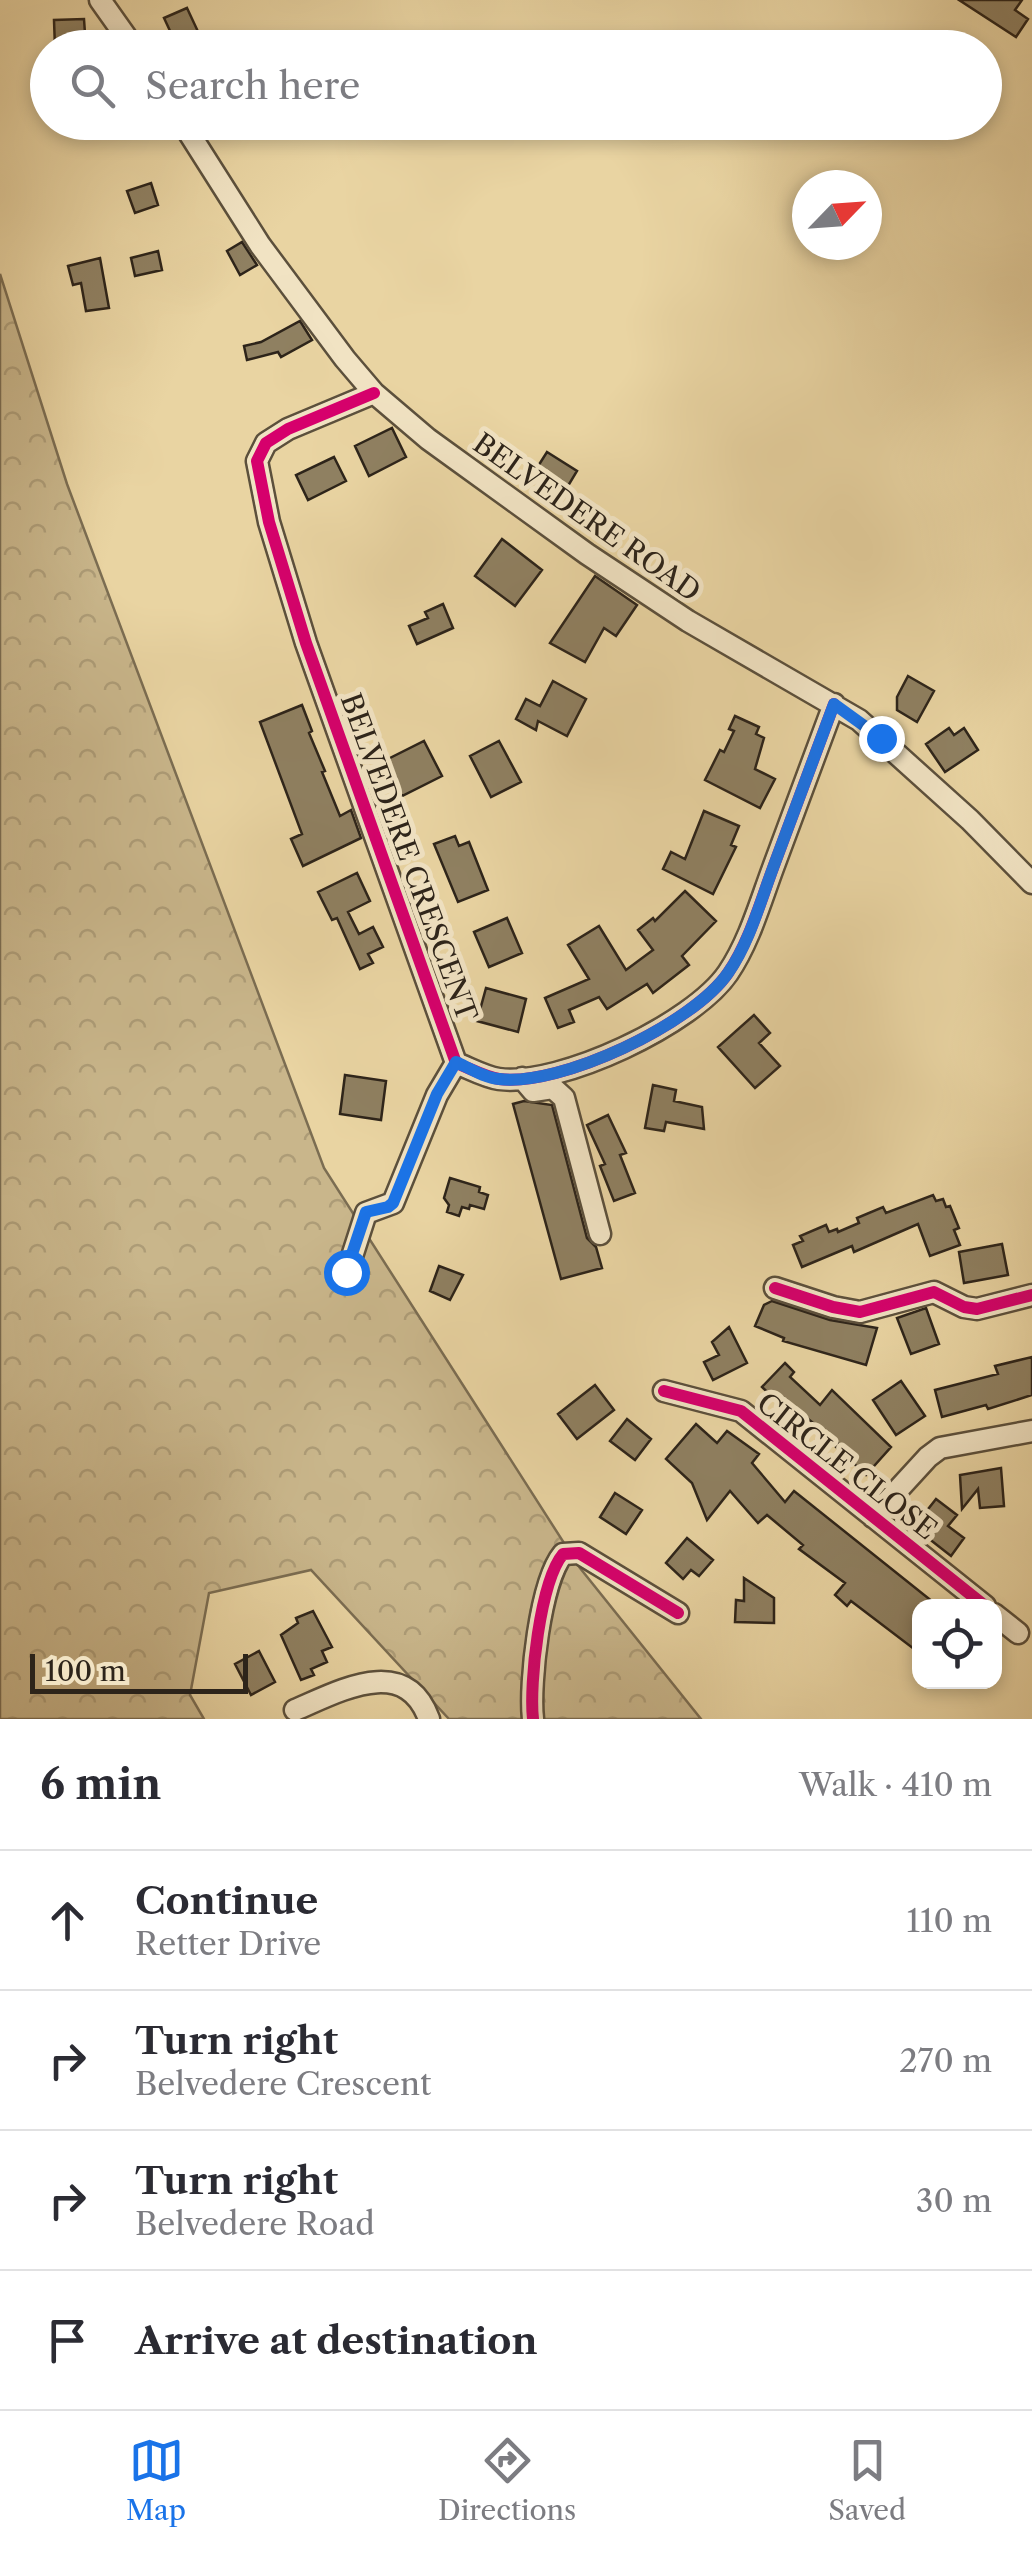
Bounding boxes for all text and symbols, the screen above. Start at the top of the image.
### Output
search box [30,30,1002,140]
icon: search [65,58,120,113]
text: Search here [145,62,360,109]
north arrow [792,170,882,260]
street label: BELVEDERE ROAD [467,426,707,608]
street label: BELVEDERE CRESCENT [334,688,484,1026]
route end [859,716,905,762]
route start [324,1250,370,1296]
street label: CIRCLE CLOSE [751,1385,943,1547]
map controls [912,1599,1002,1689]
button: locate [912,1599,1002,1689]
scale bar [30,1649,248,1694]
text: 100 m [45,1654,126,1688]
text: 6 min [40,1758,161,1810]
text: Walk · 410 m [799,1765,992,1804]
text: Continue [135,1877,318,1924]
icon: ahead [40,1893,95,1948]
text: 110 m [906,1901,992,1940]
text: Retter Drive [135,1924,321,1963]
text: Turn right [135,2017,338,2064]
icon: right [40,2033,95,2088]
text: 270 m [899,2041,992,2080]
text: Belvedere Crescent [135,2064,431,2103]
text: Turn right [135,2157,338,2204]
icon: right [40,2173,95,2228]
text: 30 m [916,2181,992,2220]
text: Belvedere Road [135,2204,375,2243]
icon: arrive [40,2313,95,2368]
text: Arrive at destination [135,2317,538,2364]
tab: Map [126,2433,186,2527]
tab: Directions [438,2433,576,2527]
tab: Saved [828,2433,906,2527]

